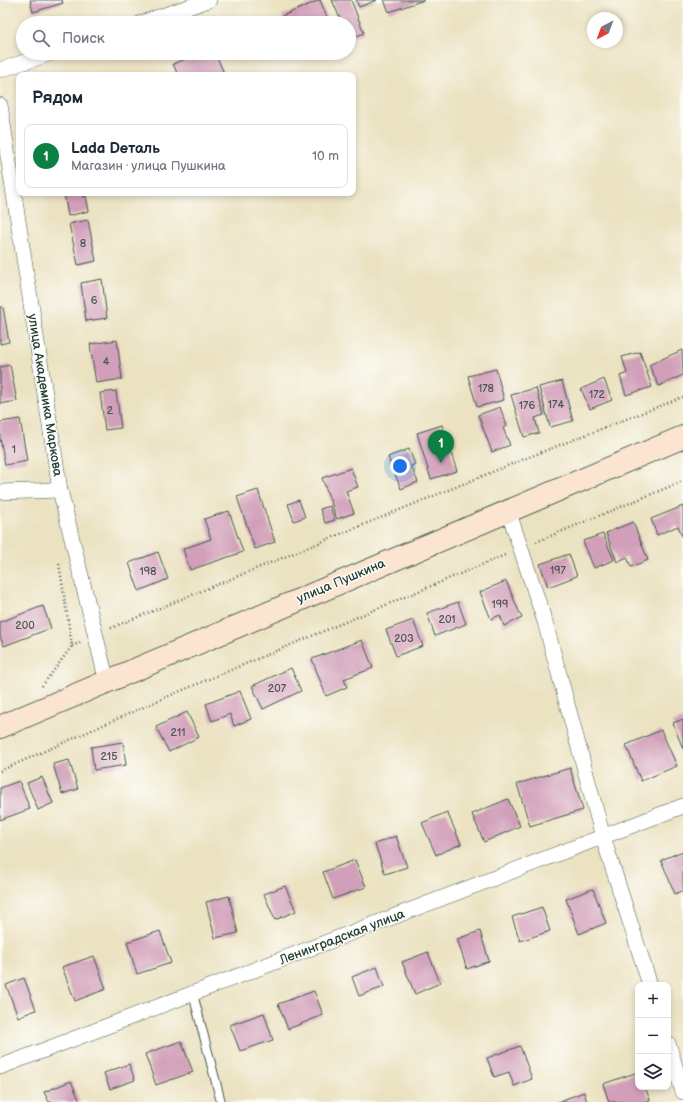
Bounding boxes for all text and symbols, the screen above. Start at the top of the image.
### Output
north arrow [587,12,623,48]
search box [16,16,356,60]
icon: search [30,27,52,49]
text: Поиск [62,29,105,48]
text: Рядом [32,88,83,108]
text: Lada Dеталь [71,139,160,158]
text: 1 [43,148,49,164]
text: 10 m [312,148,339,164]
text: Магазин · улица Пушкина [71,158,226,174]
house number: 8 [80,237,86,250]
house number: 6 [91,294,98,307]
street label: улица Академика Маркова [24,313,66,478]
house number: 4 [103,355,110,368]
house number: 178 [478,382,494,395]
house number: 172 [589,388,606,401]
house number: 174 [548,398,564,411]
house number: 176 [519,399,535,412]
house number: 2 [107,404,114,417]
pin: 1 [428,430,454,463]
house number: 1 [12,443,16,456]
your location [390,456,410,476]
street label: улица Пушкина [294,555,388,607]
house number: 197 [550,564,567,577]
house number: 198 [139,565,157,578]
house number: 199 [492,598,508,611]
house number: 201 [438,613,456,626]
house number: 200 [15,619,35,632]
house number: 203 [394,632,414,645]
house number: 207 [268,682,287,695]
house number: 211 [171,726,185,739]
house number: 215 [101,750,117,763]
street label: Ленинградская улица [276,906,407,969]
map controls [635,982,671,1090]
button: + [635,982,671,1018]
button: − [635,1018,671,1054]
button: layers [635,1054,671,1090]

